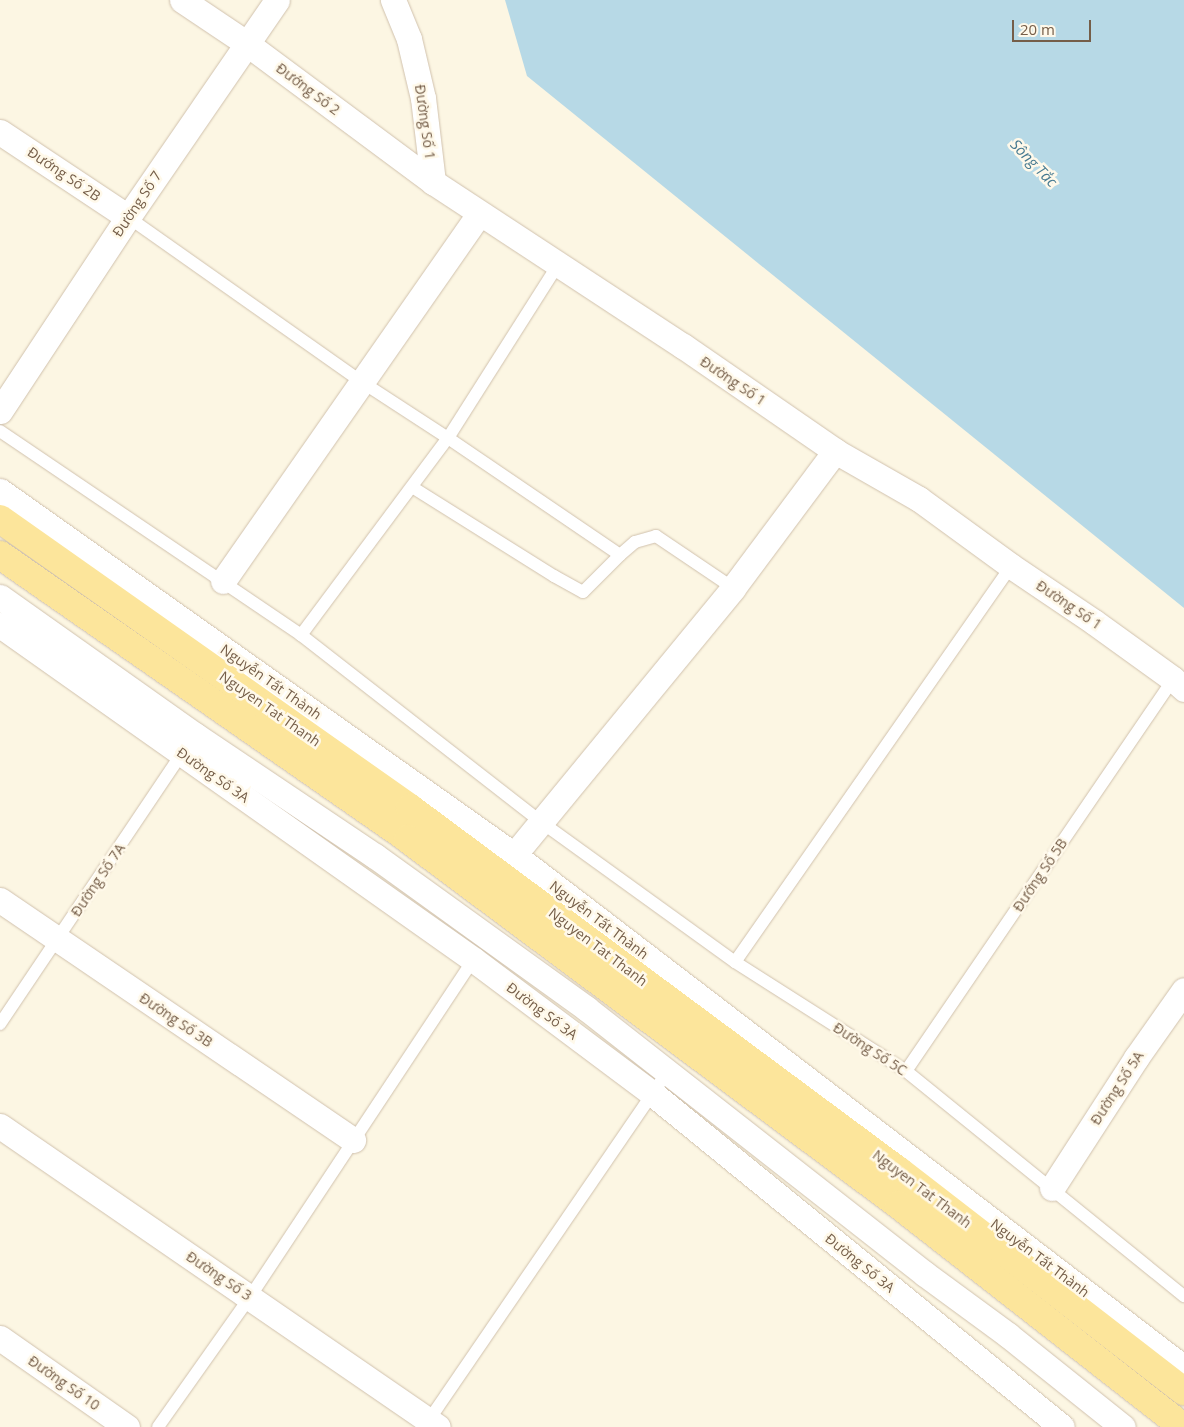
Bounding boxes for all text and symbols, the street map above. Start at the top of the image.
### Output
scale bar [1014,10,1093,42]
text: 20 m [1020,19,1055,39]
street label: Đướng Số 2 [273,60,343,118]
street label: Đường Số 1 [411,83,439,161]
water label: Sông Tắc [1007,135,1061,191]
street label: Đướng Số 2B [24,143,104,205]
street label: Đường Số 7 [109,168,165,240]
street label: Đường Số 1 [697,353,769,409]
street label: Đường Số 1 [1033,577,1105,633]
street label: Nguyễn Tất Thành [217,641,325,723]
street label: Nguyen Tat Thanh [216,668,324,750]
street label: Đường Số 3A [174,744,252,806]
street label: Đướng Số 5B [1009,835,1071,915]
street label: Đường Số 7A [67,840,129,920]
street label: Nguyễn Tất Thành [546,877,652,963]
street label: Nguyen Tat Thanh [545,904,651,990]
street label: Đường Số 3A [503,979,581,1043]
street label: Đường Số 3B [136,989,216,1051]
street label: Đường Số 5C [830,1019,910,1079]
street label: Đường Số 5A [1087,1048,1147,1128]
street label: Nguyen Tat Thanh [869,1146,975,1232]
street label: Nguyễn Tất Thành [987,1215,1093,1301]
street label: Đường Số 3A [822,1230,898,1296]
street label: Đường Số 3 [183,1248,255,1304]
street label: Đường Số 10 [25,1352,103,1414]

